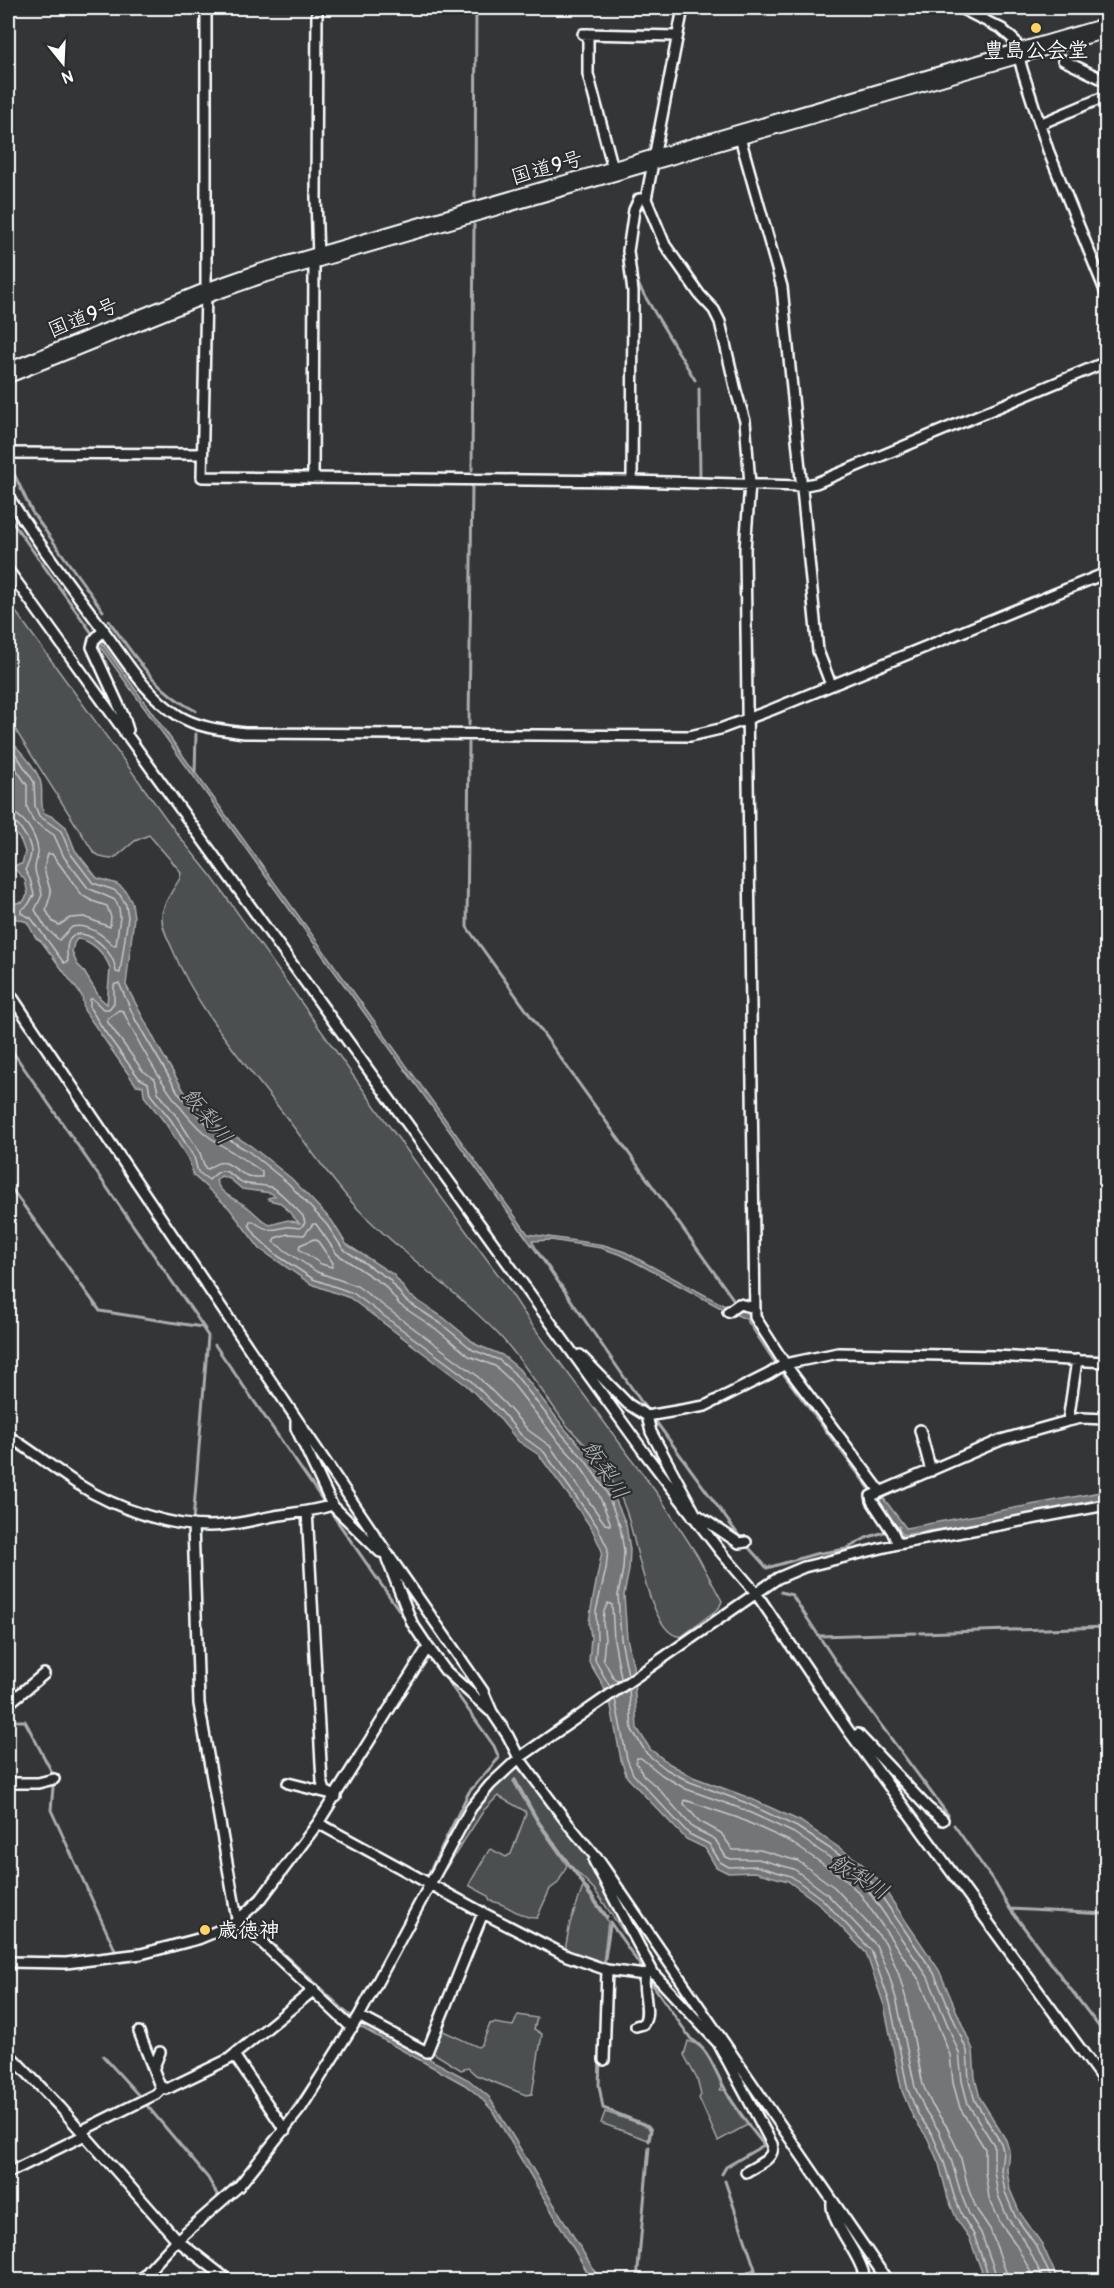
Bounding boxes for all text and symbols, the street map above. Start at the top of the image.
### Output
marker: 豊島公会堂 [1029,21,1043,35]
north arrow [33,33,93,93]
place label: 豊島公会堂 [984,37,1089,64]
text: N [59,65,76,88]
street label: 国道9号 [508,145,586,191]
street label: 国道9号 [44,292,122,344]
water label: 飯梨川 [175,1082,239,1150]
water label: 飯梨川 [575,1435,635,1505]
water label: 飯梨川 [824,1848,894,1906]
place label: 歳徳神 [217,1917,280,1944]
marker: 歳徳神 [198,1923,212,1937]

